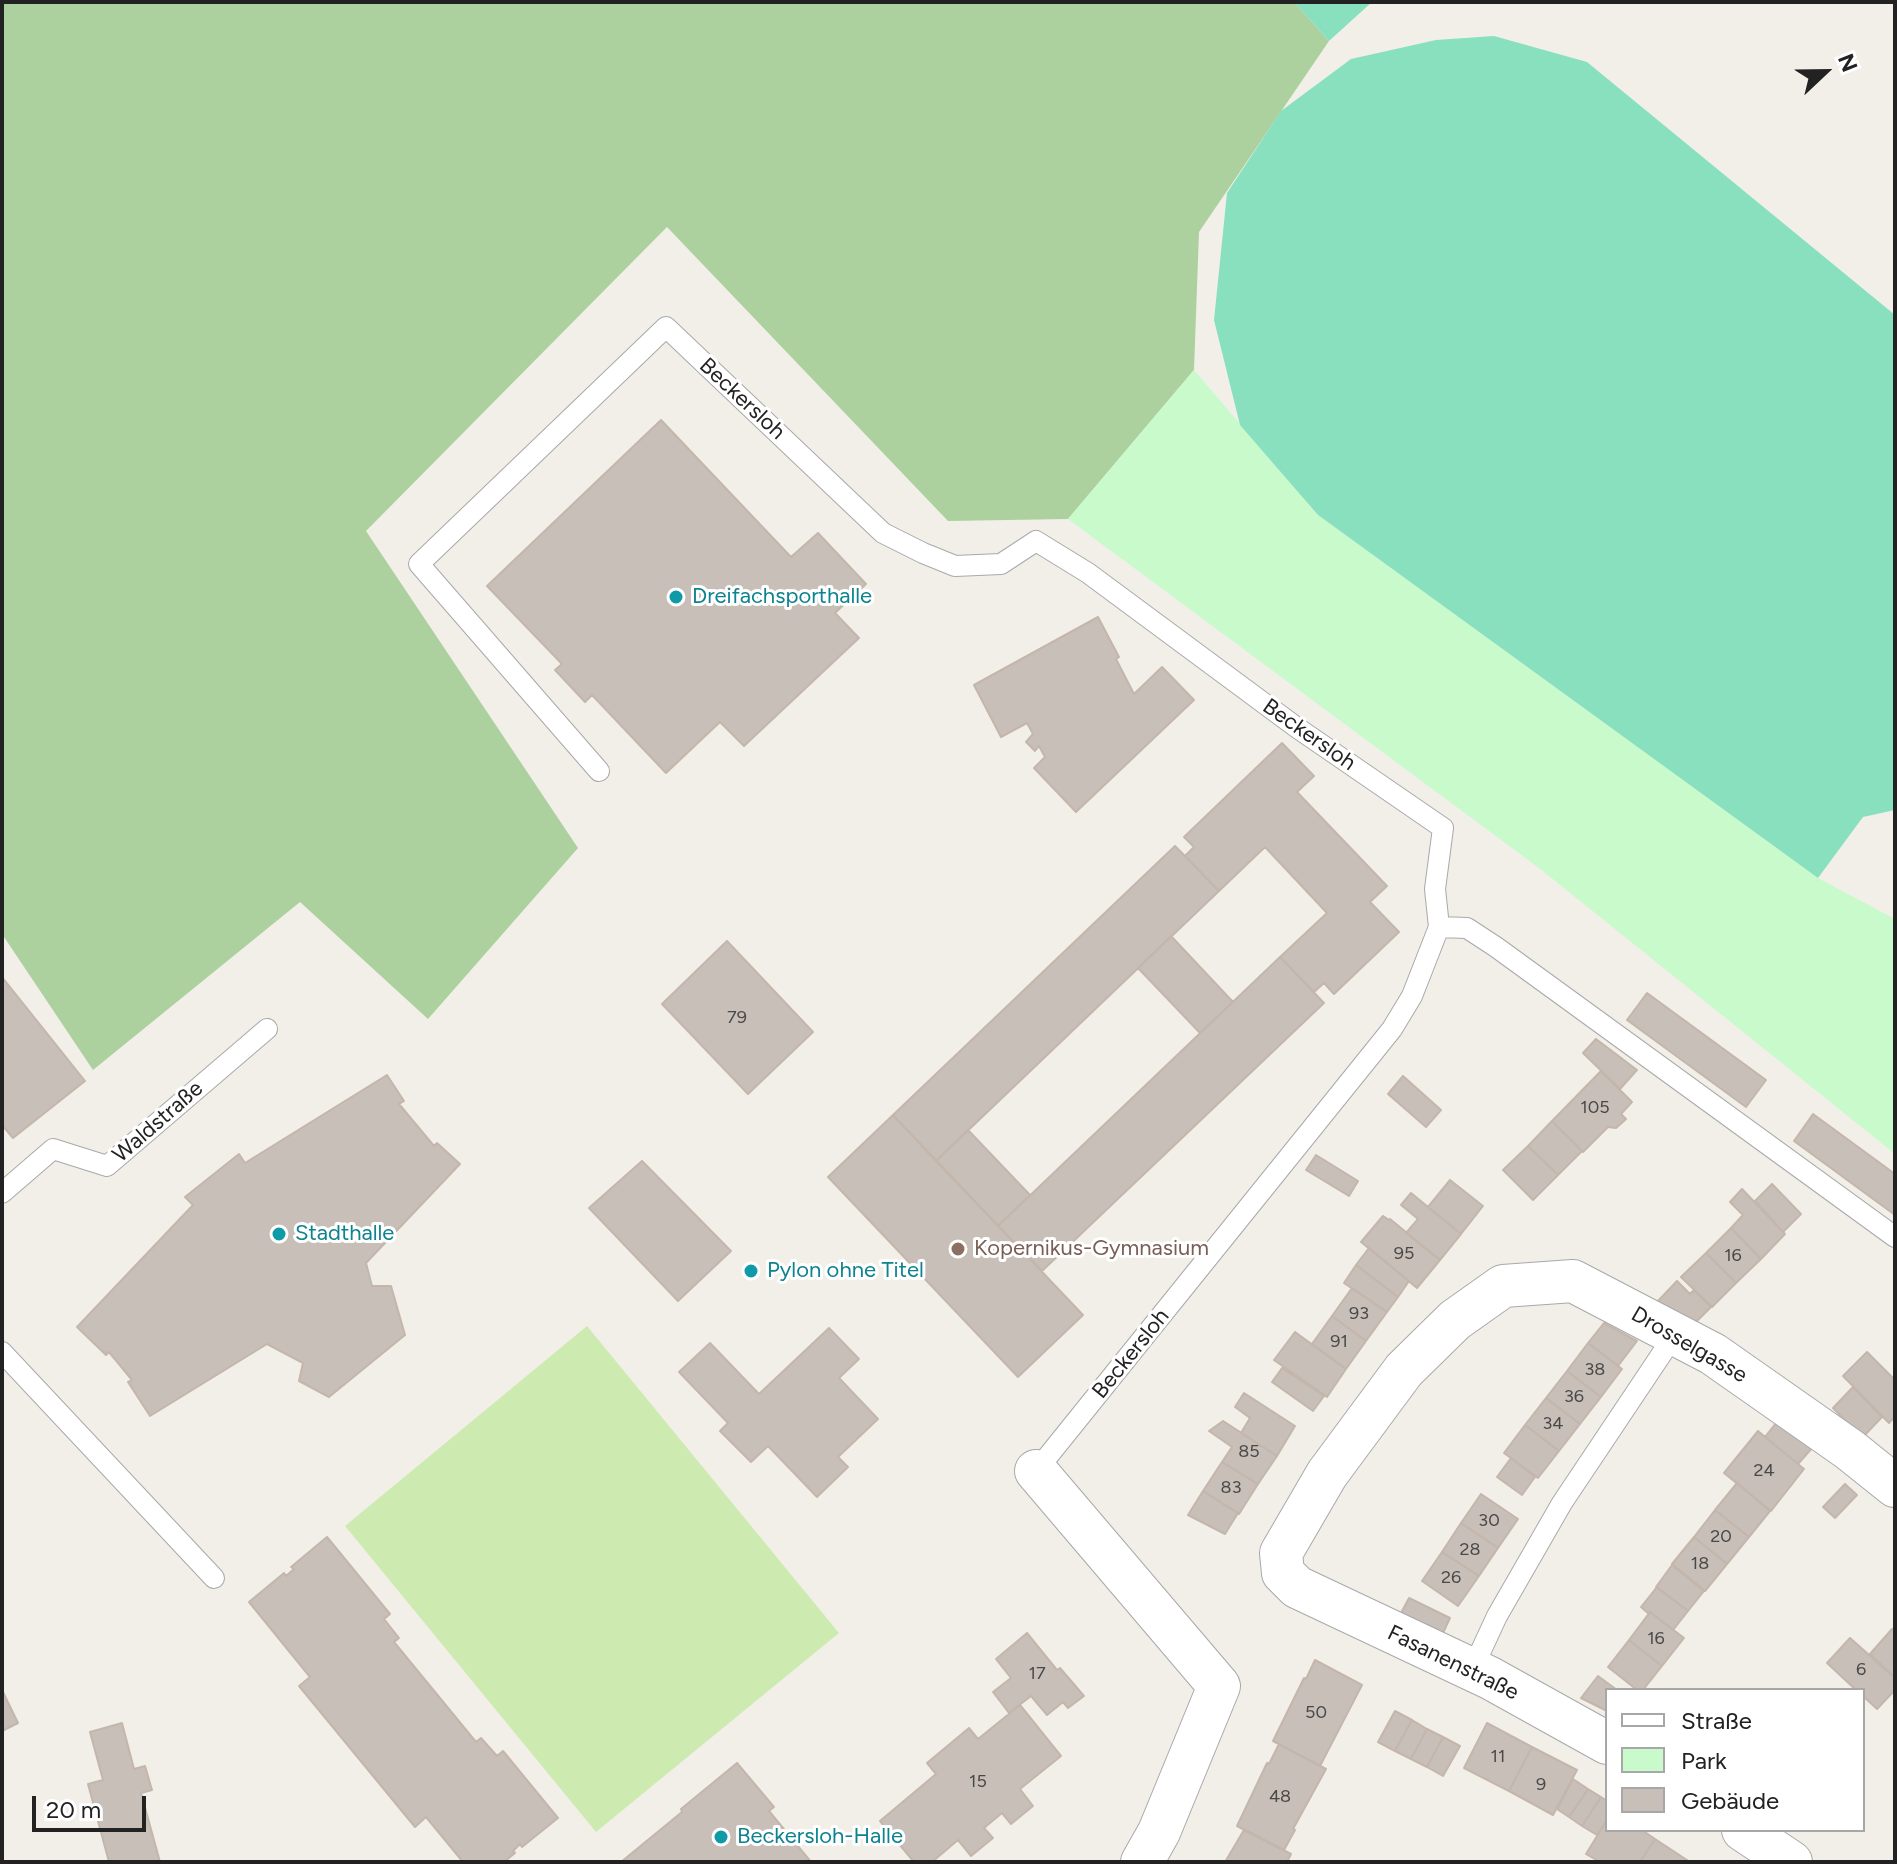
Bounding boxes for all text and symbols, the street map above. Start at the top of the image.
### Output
north arrow [1785,32,1865,112]
text: N [1832,50,1863,76]
street label: Beckersloh [694,353,790,445]
place label: Dreifachsporthalle [692,584,872,610]
marker: Dreifachsporthalle [667,588,685,606]
street label: Beckersloh [1257,693,1361,777]
house number: 79 [727,1007,747,1029]
street label: Waldstraße [108,1076,208,1168]
house number: 105 [1580,1097,1610,1119]
place label: Stadthalle [295,1221,394,1247]
marker: Stadthalle [270,1225,288,1243]
place label: Kopernikus-Gymnasium [974,1236,1209,1262]
marker: Kopernikus-Gymnasium [949,1240,967,1258]
house number: 95 [1394,1243,1414,1265]
house number: 16 [1724,1245,1742,1267]
place label: Pylon ohne Titel [767,1258,924,1284]
marker: Pylon ohne Titel [742,1262,760,1280]
street label: Drosselgasse [1626,1301,1752,1389]
house number: 93 [1349,1303,1369,1325]
street label: Beckersloh [1087,1304,1175,1404]
house number: 91 [1330,1331,1348,1353]
house number: 38 [1585,1359,1605,1381]
house number: 36 [1564,1386,1584,1408]
house number: 34 [1543,1413,1563,1435]
house number: 85 [1238,1441,1260,1463]
house number: 24 [1753,1460,1775,1482]
house number: 83 [1221,1477,1241,1499]
house number: 30 [1478,1510,1500,1532]
house number: 20 [1710,1526,1732,1548]
house number: 28 [1459,1539,1481,1561]
house number: 18 [1691,1553,1709,1575]
house number: 26 [1441,1567,1461,1589]
street label: Fasanenstraße [1383,1620,1523,1706]
house number: 16 [1647,1628,1665,1650]
house number: 6 [1856,1659,1866,1681]
house number: 17 [1028,1663,1046,1685]
legend [1605,1688,1865,1832]
house number: 50 [1305,1702,1327,1724]
text: Straße [1681,1706,1752,1735]
house number: 11 [1491,1746,1505,1768]
text: Park [1681,1746,1727,1775]
house number: 15 [969,1771,987,1793]
house number: 9 [1536,1774,1546,1796]
scale bar [36,1780,150,1830]
house number: 48 [1269,1786,1291,1808]
text: Gebäude [1681,1786,1779,1815]
text: 20 m [46,1795,101,1824]
place label: Beckersloh-Halle [737,1824,903,1850]
marker: Beckersloh-Halle [712,1828,730,1846]

